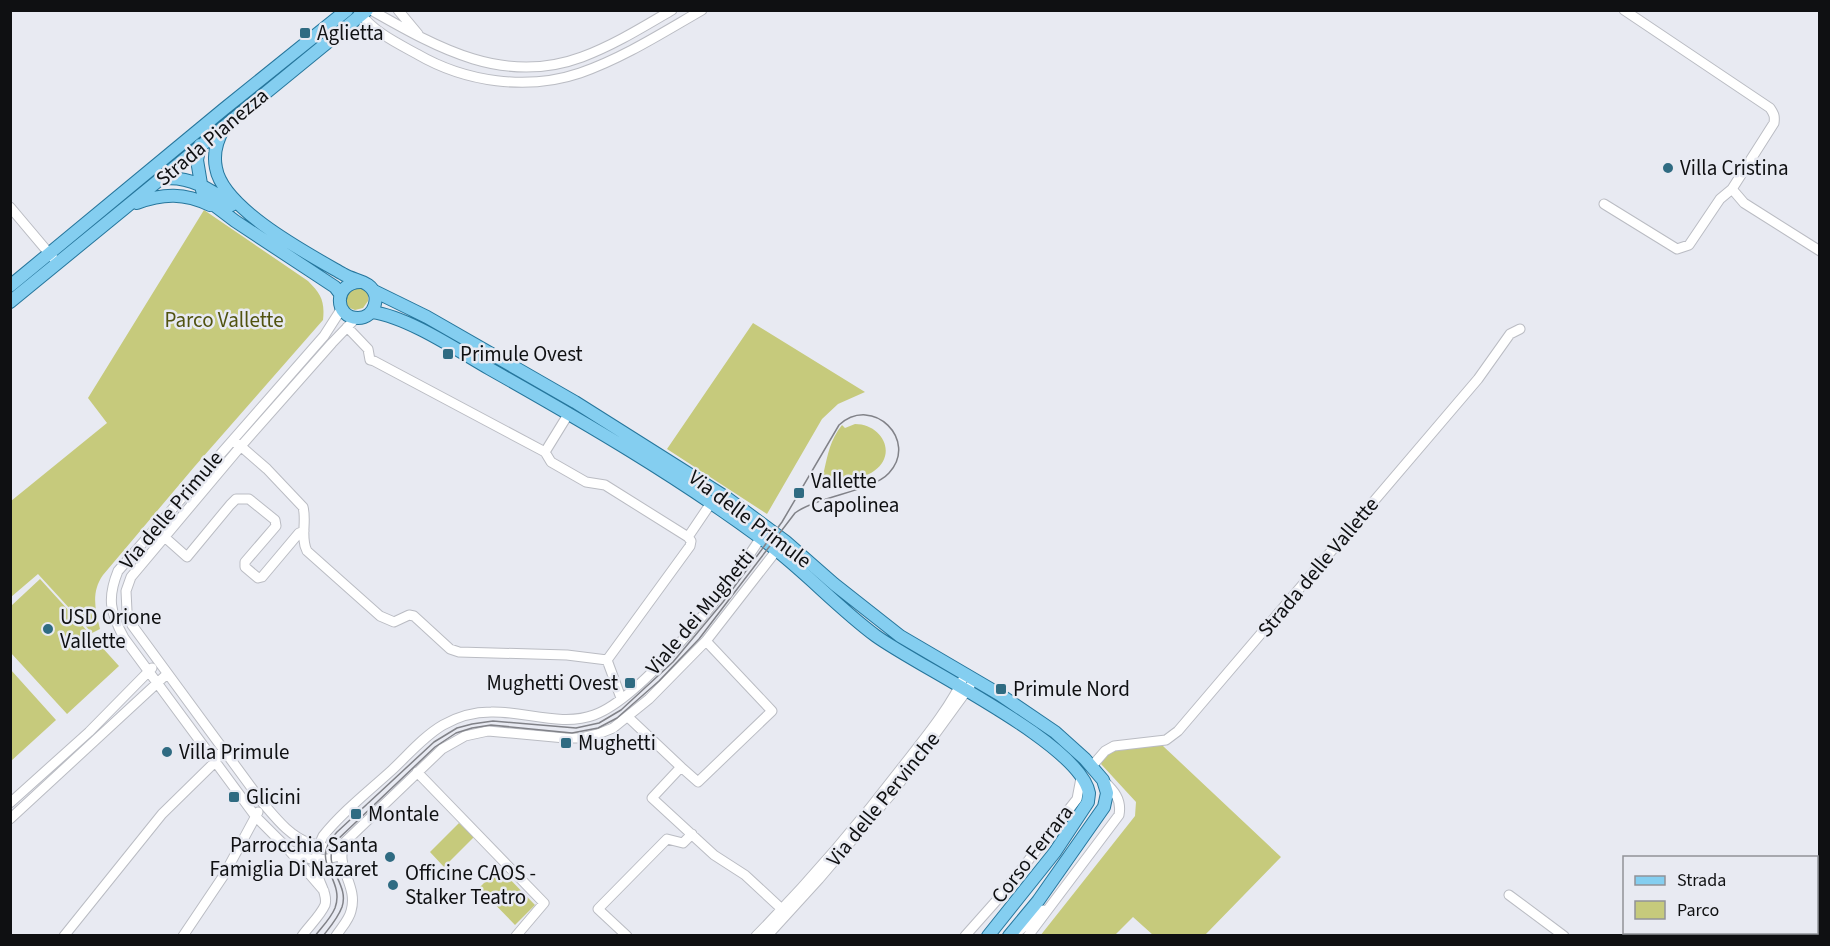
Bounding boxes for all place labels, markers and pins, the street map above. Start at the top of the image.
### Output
place label: Aglietta [317,18,384,48]
marker: Aglietta [298,26,312,40]
place label: Villa Cristina [1680,153,1789,183]
marker: Villa Cristina [1661,161,1675,175]
place label: Primule Ovest [460,339,583,369]
marker: Primule Ovest [441,347,455,361]
place label: Vallette Capolinea [811,466,899,520]
marker: Vallette Capolinea [792,486,806,500]
place label: USD Orione Vallette [60,602,161,656]
marker: USD Orione Vallette [41,622,55,636]
place label: Mughetti Ovest [486,668,618,698]
place label: Primule Nord [1013,674,1130,704]
marker: Mughetti Ovest [623,676,637,690]
marker: Primule Nord [994,682,1008,696]
place label: Mughetti [578,728,656,758]
marker: Mughetti [559,736,573,750]
place label: Villa Primule [179,737,289,767]
marker: Villa Primule [160,745,174,759]
place label: Glicini [246,782,301,812]
marker: Glicini [227,790,241,804]
place label: Montale [368,799,439,829]
marker: Montale [349,807,363,821]
place label: Parrocchia Santa Famiglia Di Nazaret [209,830,378,884]
marker: Parrocchia Santa Famiglia Di Nazaret [383,850,397,864]
place label: Officine CAOS - Stalker Teatro [405,858,536,912]
marker: Officine CAOS - Stalker Teatro [386,878,400,892]

